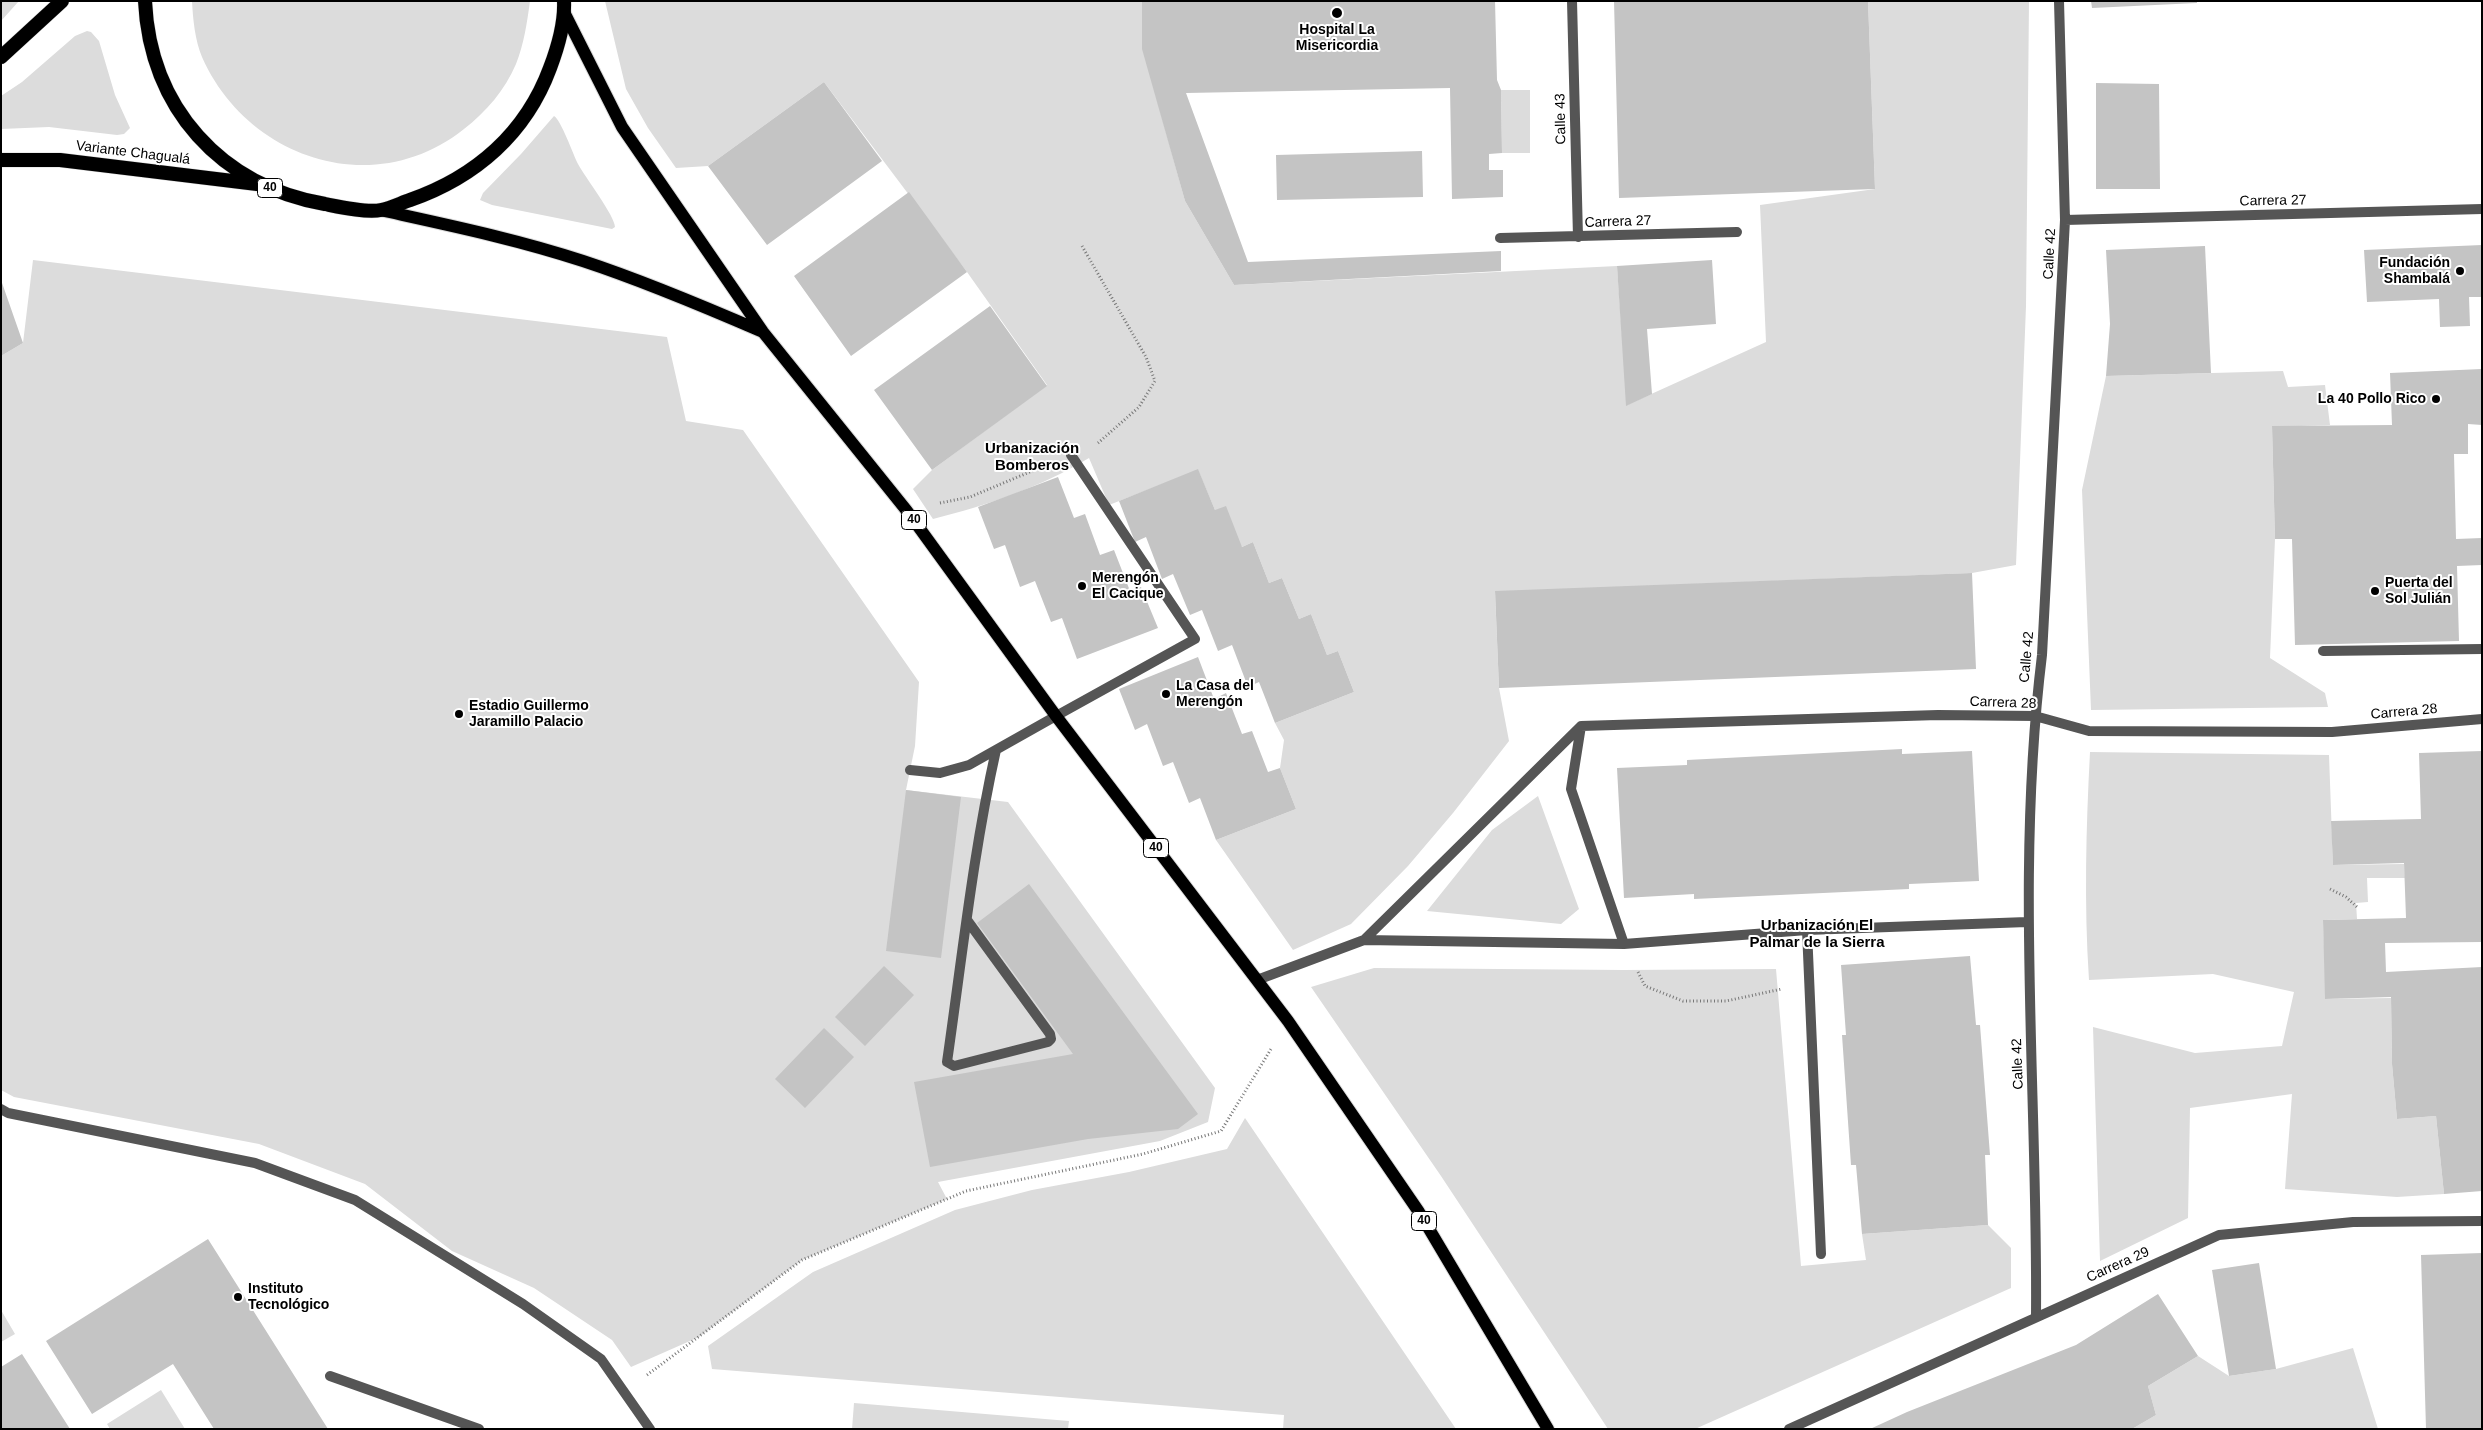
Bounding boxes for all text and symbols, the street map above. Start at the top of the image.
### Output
marker: Hospital La Misericordia [1330,6,1344,20]
place label: Hospital La Misericordia [1296,22,1378,54]
street label: Calle 43 [1552,93,1570,145]
street label: Variante Chagualá [75,138,191,168]
road number: 40 [258,178,282,198]
street label: Carrera 27 [2239,192,2307,210]
street label: Carrera 27 [1584,212,1652,232]
street label: Calle 42 [2040,228,2060,280]
place label: Fundación Shambalá [2379,255,2450,288]
marker: Fundación Shambalá [2454,265,2466,277]
place label: La 40 Pollo Rico [2318,391,2426,407]
marker: La 40 Pollo Rico [2430,393,2442,405]
district label: Urbanización Bomberos [985,440,1079,475]
road number: 40 [902,510,926,530]
place label: Merengón El Cacique [1092,570,1164,602]
place label: Puerta del Sol Julián [2385,575,2453,608]
marker: Merengón El Cacique [1076,580,1088,592]
marker: Puerta del Sol Julián [2369,585,2381,597]
street label: Calle 42 [2016,631,2038,683]
place label: La Casa del Merengón [1176,678,1254,710]
marker: La Casa del Merengón [1160,688,1172,700]
street label: Carrera 28 [1969,693,2037,713]
place label: Estadio Guillermo Jaramillo Palacio [469,698,589,730]
street label: Carrera 28 [2370,701,2438,723]
marker: Estadio Guillermo Jaramillo Palacio [453,708,465,720]
road number: 40 [1144,838,1168,858]
district label: Urbanización El Palmar de la Sierra [1749,917,1885,952]
street label: Calle 42 [2009,1038,2027,1090]
road number: 40 [1412,1212,1436,1230]
street label: Carrera 29 [2084,1244,2152,1286]
place label: Instituto Tecnológico [248,1281,329,1314]
marker: Instituto Tecnológico [232,1291,244,1303]

